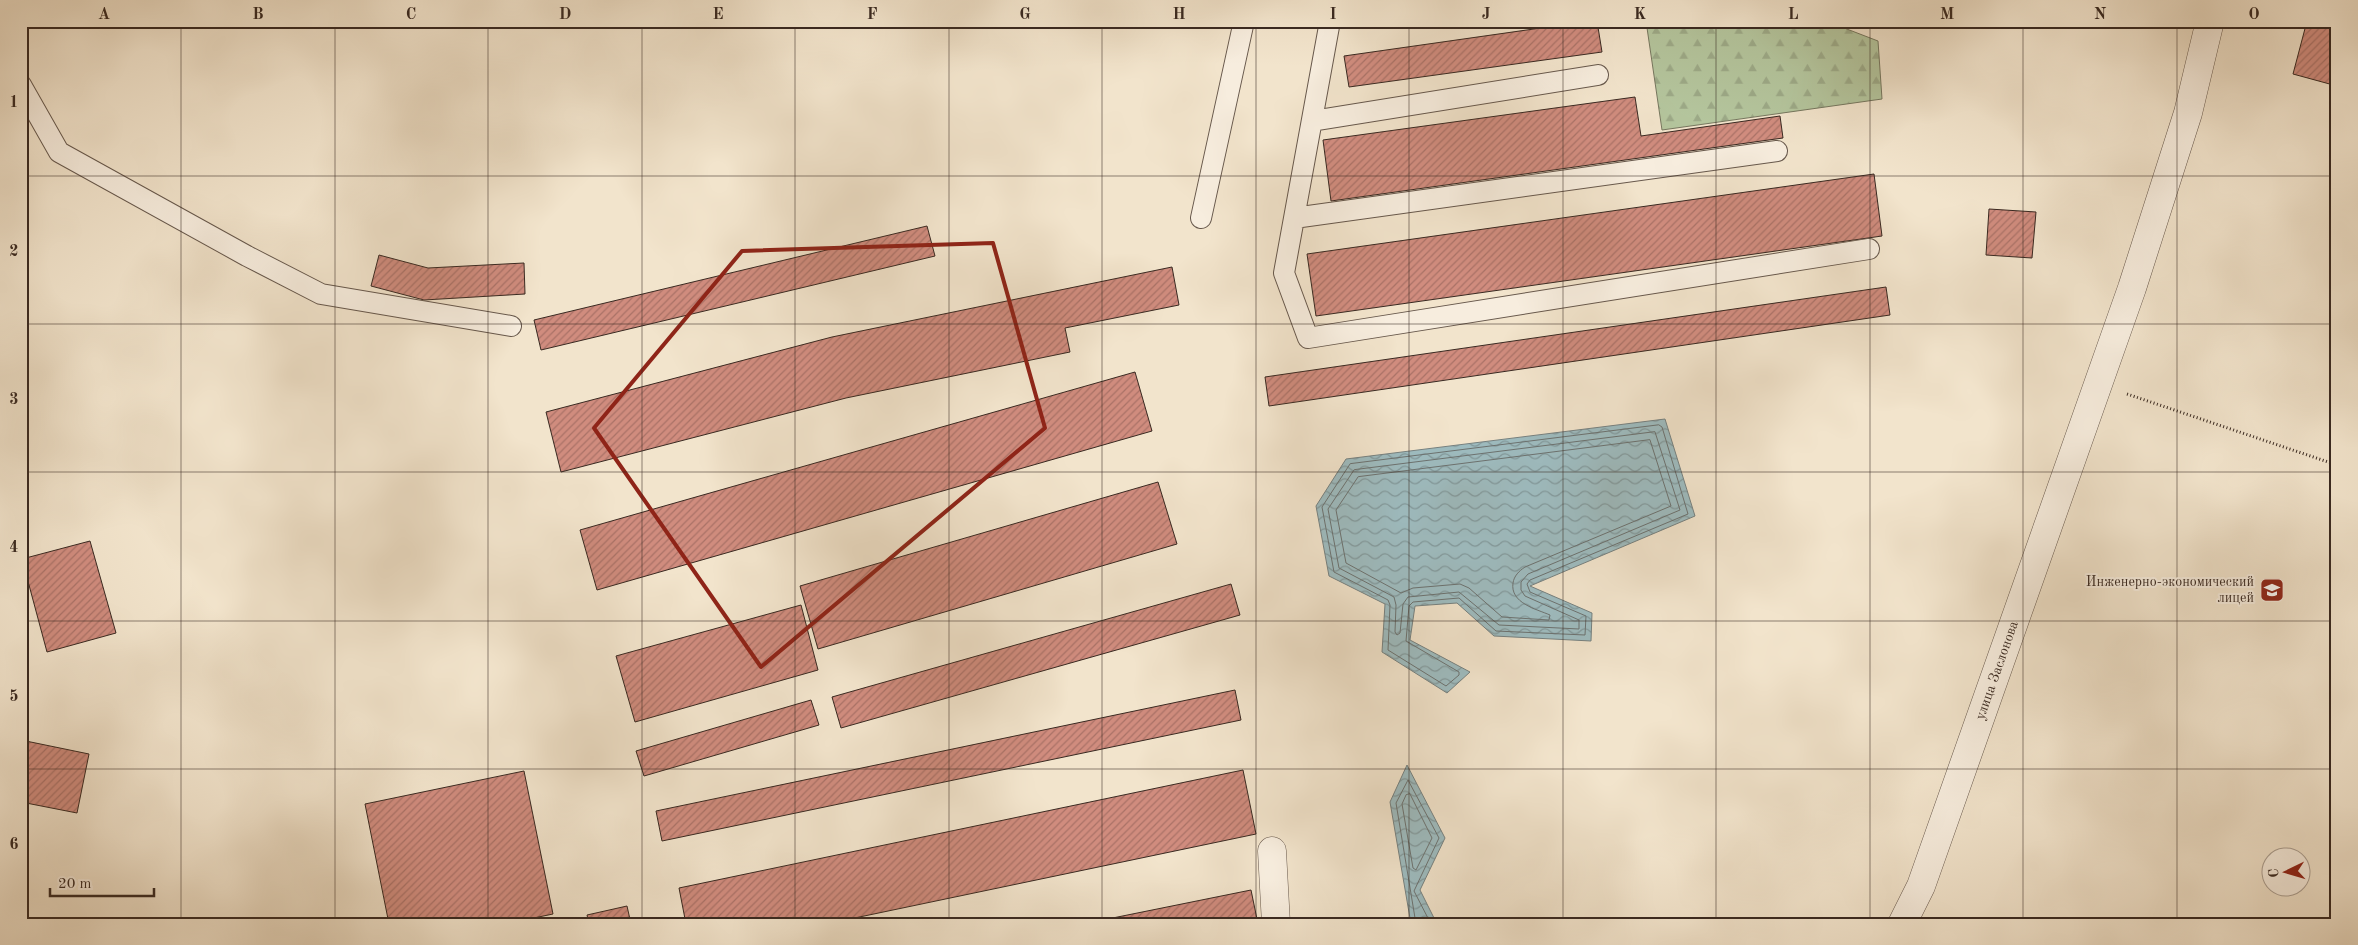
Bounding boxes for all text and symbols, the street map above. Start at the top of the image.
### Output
text: A [98,7,110,23]
text: B [252,7,264,23]
text: C [406,7,416,23]
text: D [559,7,571,23]
text: E [712,7,724,23]
text: F [867,7,878,23]
text: G [1019,7,1031,23]
text: H [1172,7,1186,23]
text: I [1329,7,1337,23]
text: J [1482,7,1491,23]
text: K [1634,7,1646,23]
text: L [1788,7,1799,23]
text: M [1940,7,1954,23]
text: N [2094,7,2107,23]
text: O [2248,7,2260,23]
text: 1 [9,95,19,111]
text: 2 [9,244,19,260]
text: 3 [9,392,19,408]
text: 4 [9,540,19,556]
place label: Инженерно-экономический лицей [2086,575,2254,605]
school or university icon: Инженерно-экономический лицей [2259,577,2285,603]
street label: улица Заслонова [1973,619,2021,722]
text: 5 [9,689,19,705]
text: 6 [9,837,19,853]
north arrow [2260,848,2310,898]
scale bar [50,865,154,897]
text: С [2267,868,2281,878]
text: 20 m [58,877,92,892]

